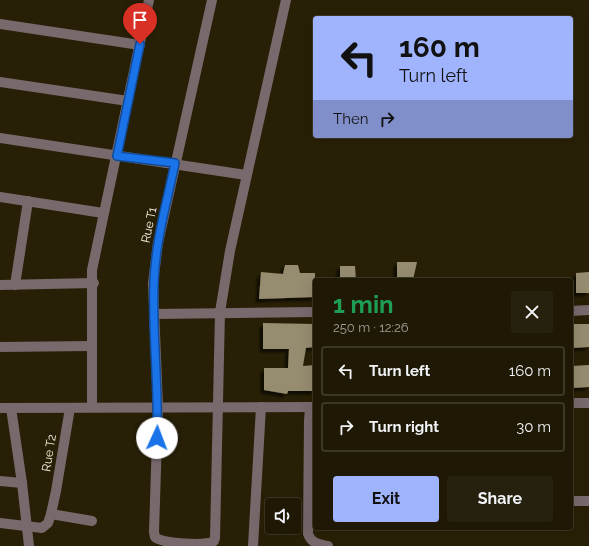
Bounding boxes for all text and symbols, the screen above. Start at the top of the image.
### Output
pin [123,3,157,44]
icon: arrive [129,9,151,31]
text: 160 m [399,31,480,64]
icon: left [333,32,385,84]
text: Turn left [399,65,468,86]
icon: right [376,108,398,130]
text: Then [333,110,368,128]
street label: Rue T1 [138,206,160,244]
text: 1 min [333,290,394,319]
button: close [511,291,553,333]
text: 250 m · 12:26 [333,320,409,335]
icon: left [335,360,357,382]
text: Turn left [369,362,430,380]
text: 160 m [509,362,551,380]
icon: right [335,416,357,438]
position arrow [136,417,178,459]
text: Turn right [369,418,439,436]
text: 30 m [516,418,551,436]
street label: Rue T2 [39,433,59,473]
button: Exit [333,476,439,522]
button: Share [447,476,553,522]
map controls [265,498,301,534]
button: sound [265,498,301,534]

